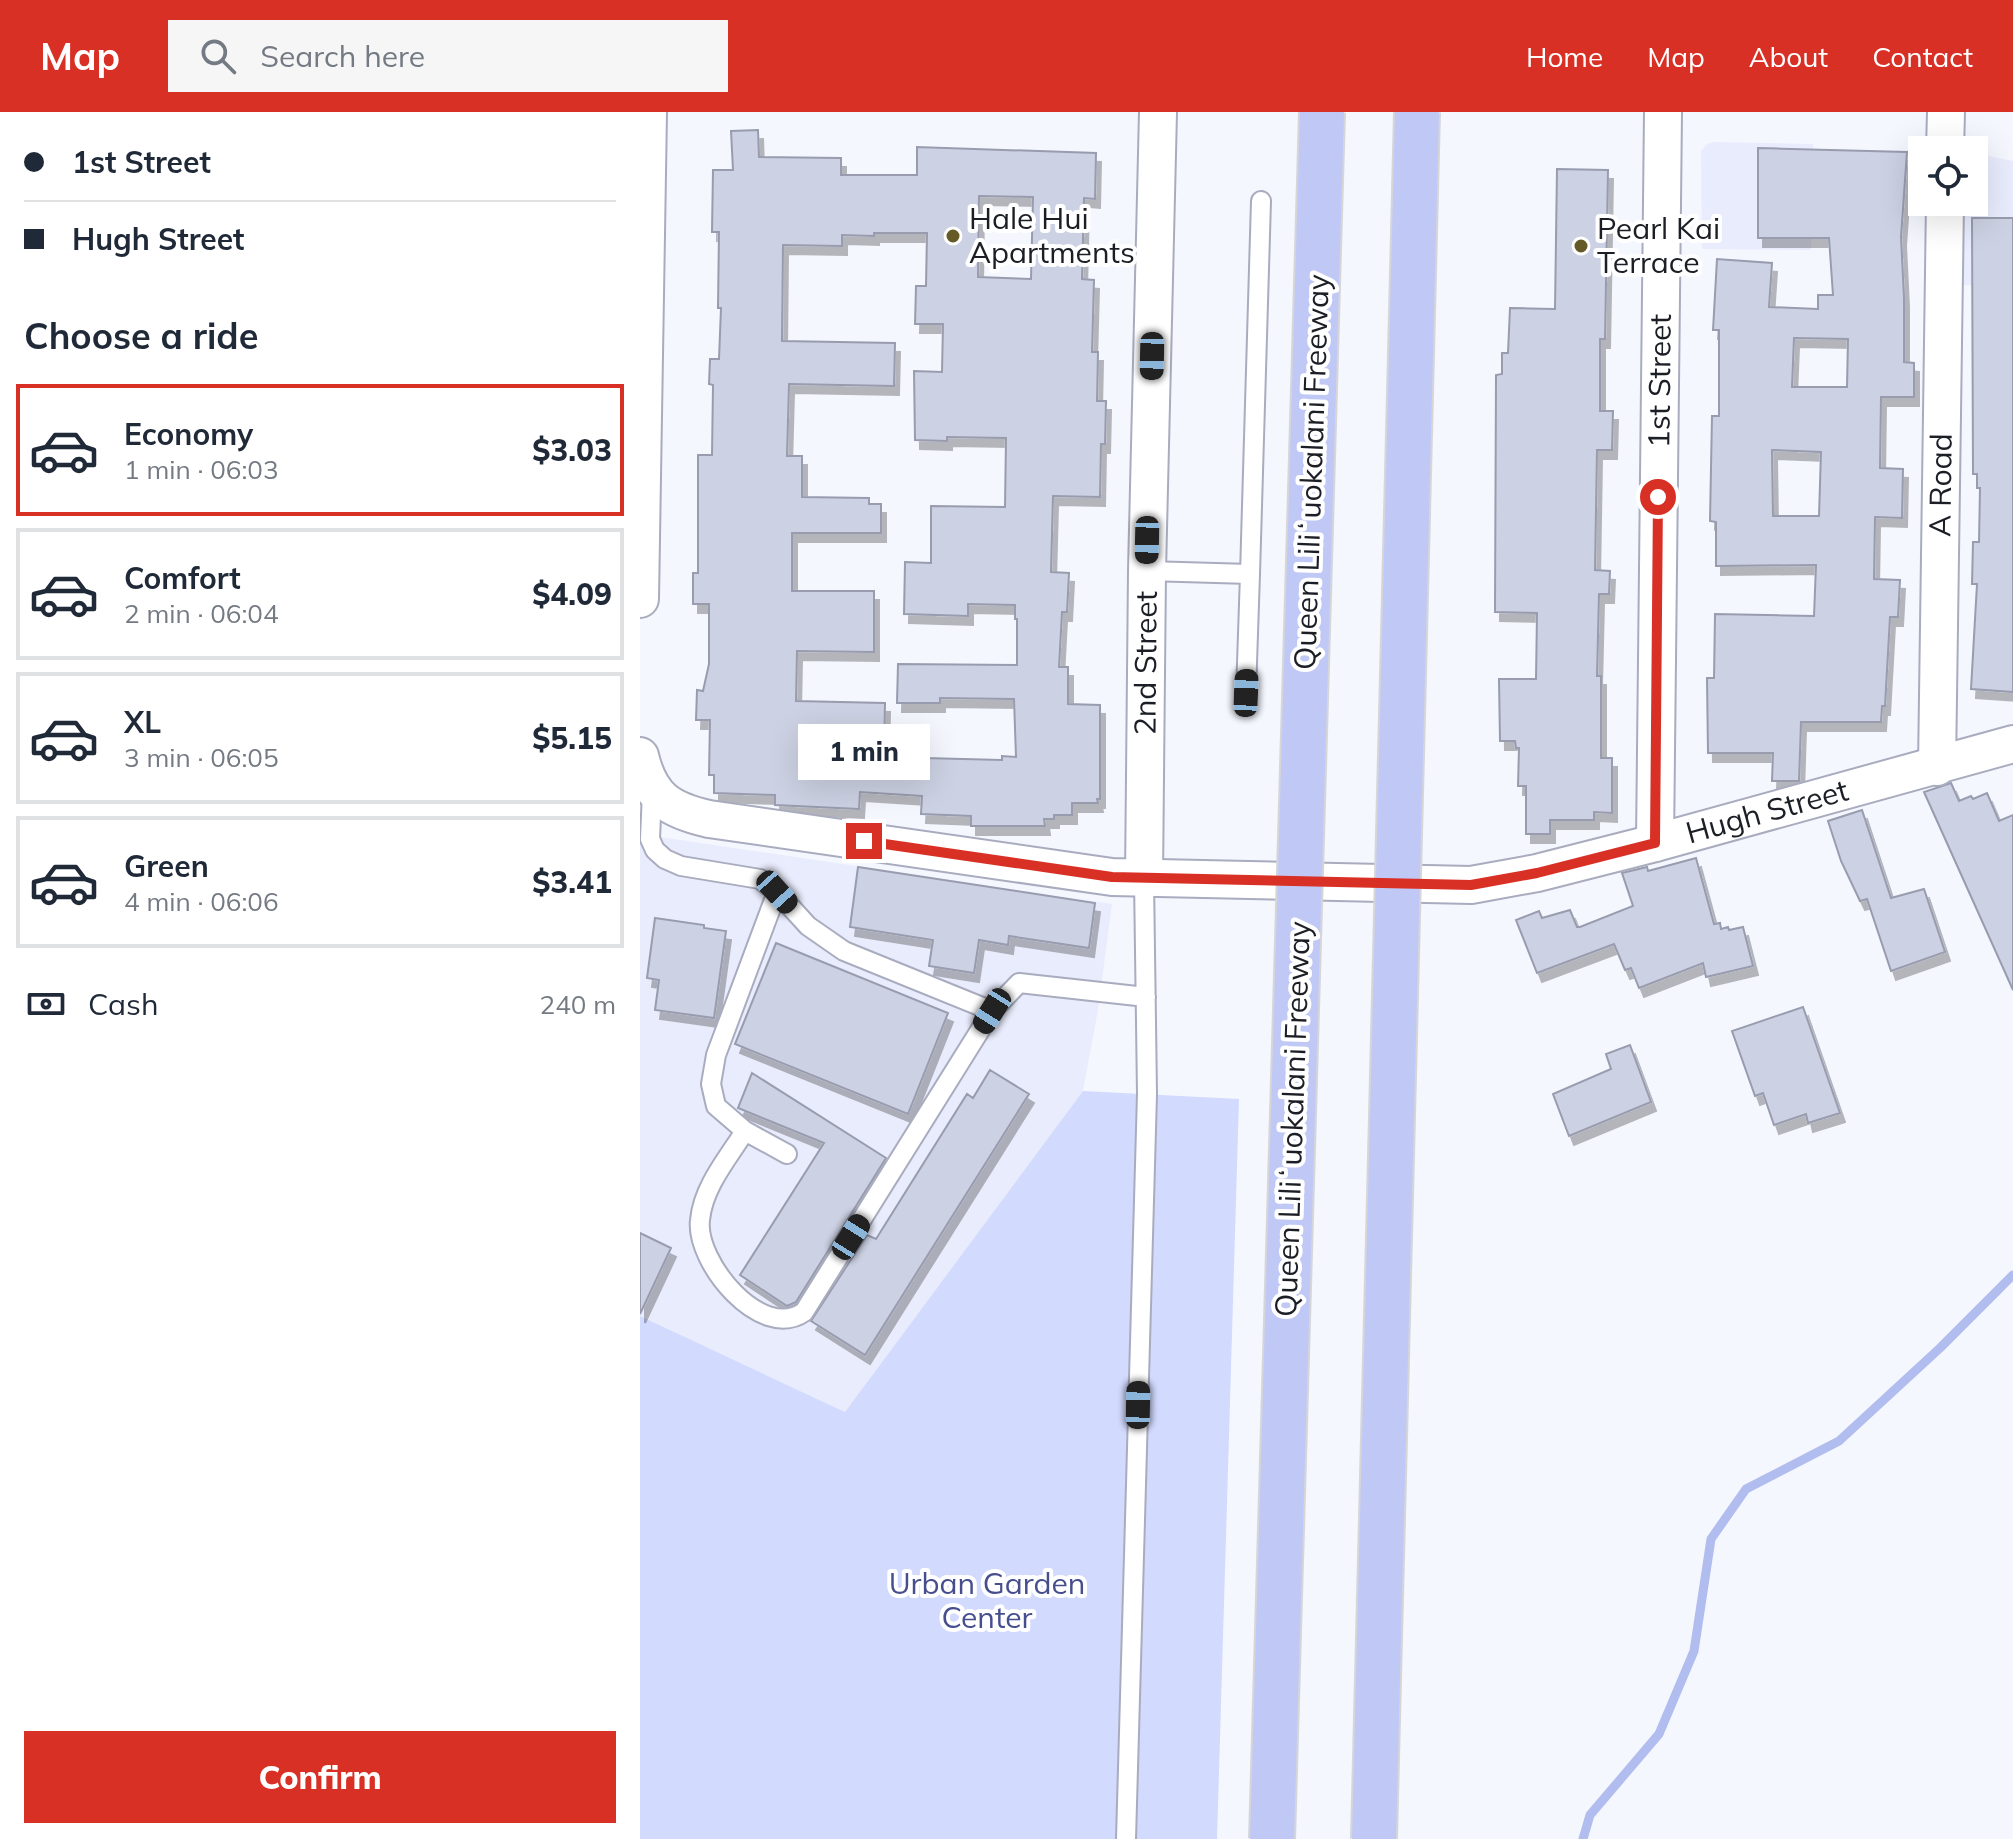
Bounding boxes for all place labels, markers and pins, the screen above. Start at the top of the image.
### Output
place label: Hale Hui Apartments [969,199,1135,271]
place label: Pearl Kai Terrace [1597,209,1720,281]
marker: Hale Hui Apartments [944,227,962,245]
marker: Pearl Kai Terrace [1572,237,1590,255]

